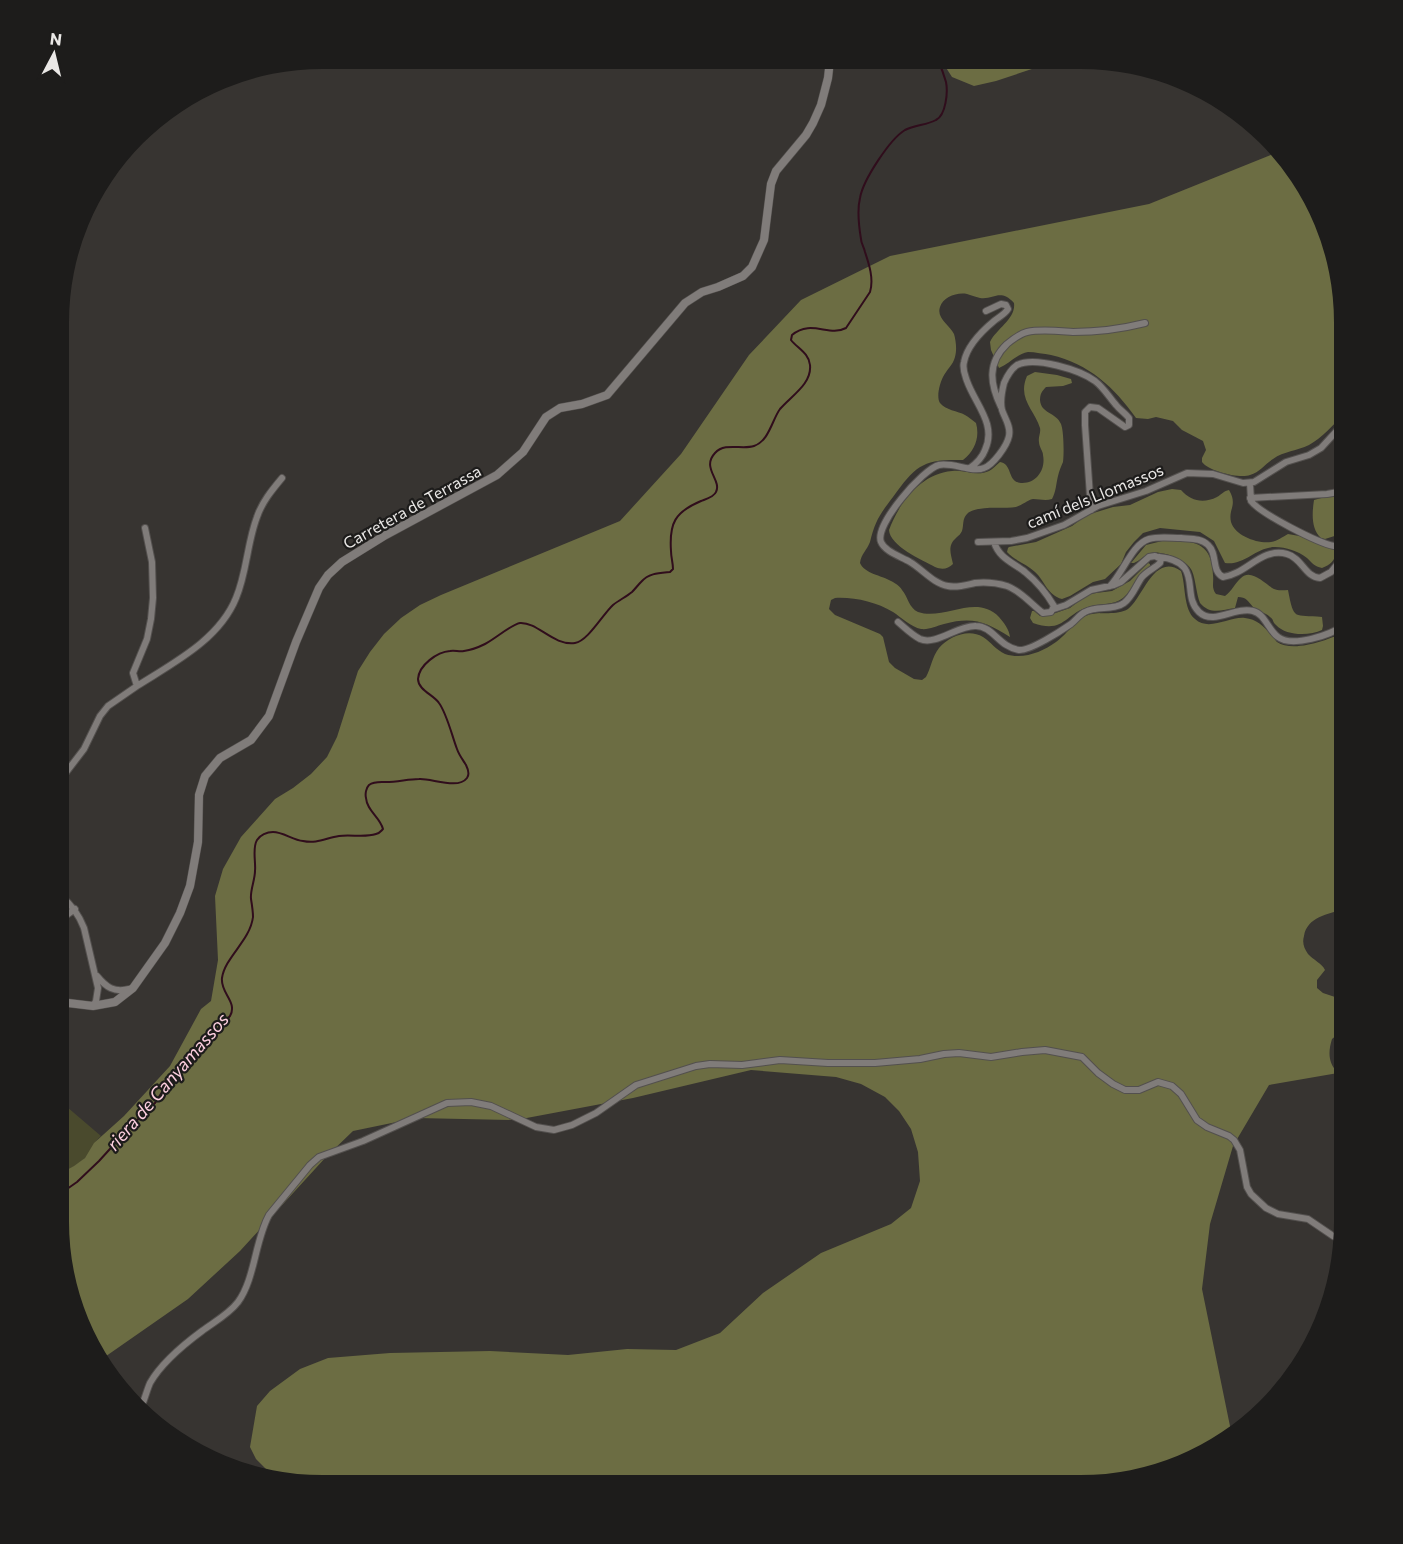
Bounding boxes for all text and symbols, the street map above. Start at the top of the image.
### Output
north arrow [24,24,84,84]
text: N [49,28,63,49]
street label: camí dels Llomassos [1024,459,1166,532]
street label: Carretera de Terrassa [339,461,484,552]
water label: riera de Canyamassos [102,1008,233,1155]

